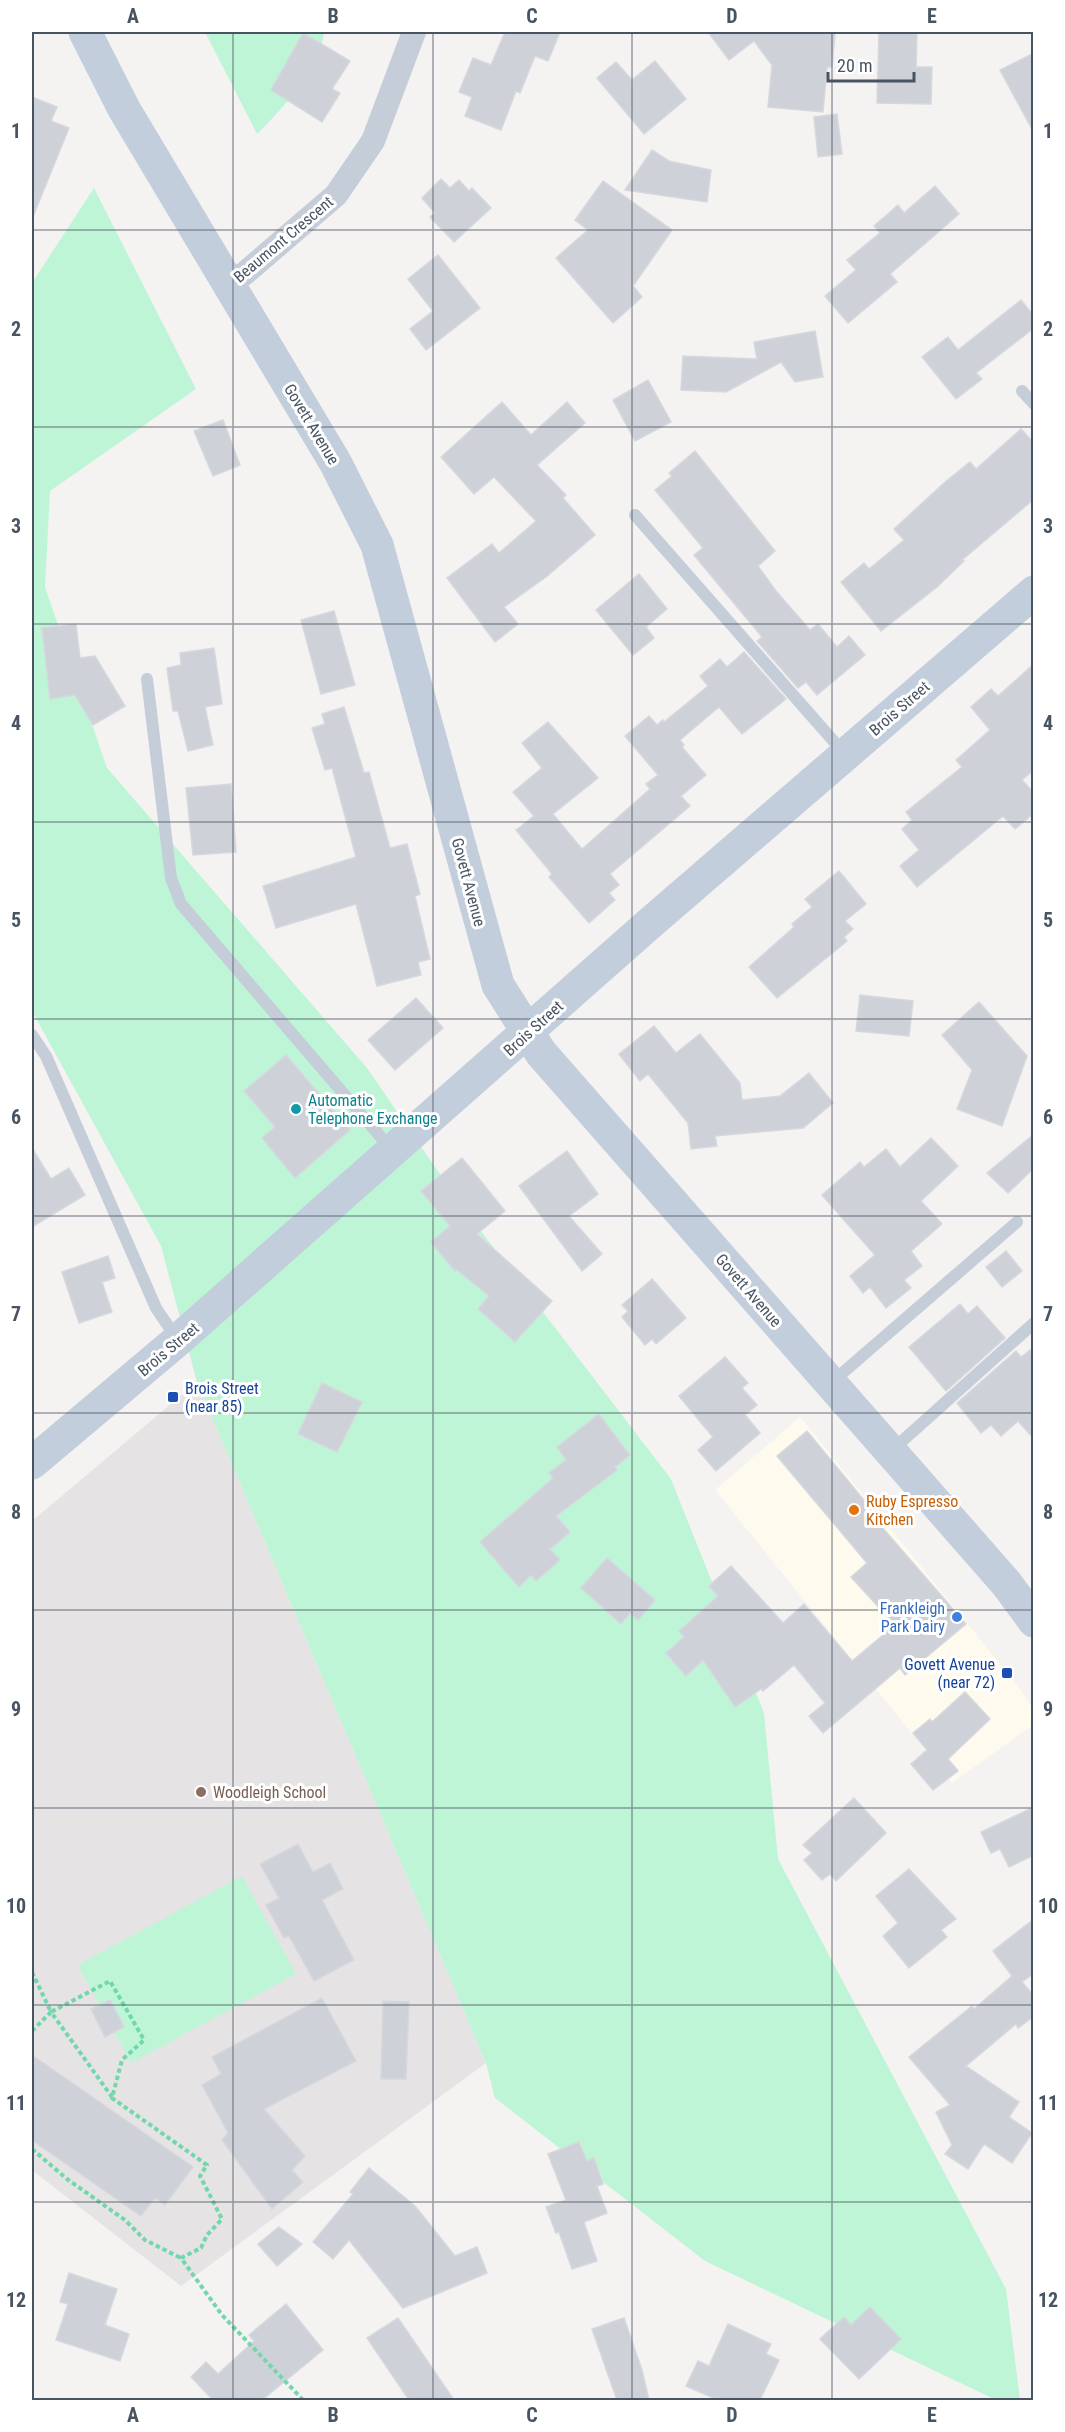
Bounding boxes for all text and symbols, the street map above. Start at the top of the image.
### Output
text: A [127,4,139,28]
text: B [327,4,339,28]
text: C [526,4,538,28]
text: D [726,4,738,28]
text: E [927,4,937,28]
scale bar [828,45,914,83]
text: 20 m [837,55,872,76]
text: 1 [11,119,21,143]
text: 1 [1043,119,1053,143]
street label: Beaumont Crescent [230,192,337,286]
text: 2 [11,317,21,341]
text: 2 [1043,317,1053,341]
street label: Govett Avenue [280,380,343,468]
text: 3 [11,514,21,538]
text: 3 [1043,514,1053,538]
street label: Brois Street [865,677,934,740]
text: 4 [11,711,21,735]
text: 4 [1043,711,1053,735]
street label: Govett Avenue [448,836,489,928]
text: 5 [11,908,21,932]
text: 5 [1043,908,1053,932]
street label: Brois Street [500,997,567,1060]
place label: Automatic Telephone Exchange [308,1091,438,1128]
marker: Automatic Telephone Exchange [289,1102,303,1116]
text: 6 [11,1105,21,1129]
text: 6 [1043,1105,1053,1129]
street label: Govett Avenue [712,1250,786,1331]
text: 7 [11,1302,21,1326]
text: 7 [1043,1302,1053,1326]
street label: Brois Street [134,1318,203,1380]
place label: Brois Street (near 85) [185,1379,259,1416]
marker: Brois Street (near 85) [166,1390,180,1404]
place label: Ruby Espresso Kitchen [866,1492,958,1529]
text: 8 [11,1500,21,1524]
text: 8 [1043,1500,1053,1524]
marker: Ruby Espresso Kitchen [847,1503,861,1517]
place label: Frankleigh Park Dairy [880,1599,945,1636]
marker: Frankleigh Park Dairy [950,1610,964,1624]
place label: Govett Avenue (near 72) [904,1655,995,1692]
marker: Govett Avenue (near 72) [1000,1666,1014,1680]
text: 9 [11,1697,21,1721]
text: 9 [1043,1697,1053,1721]
place label: Woodleigh School [213,1783,326,1802]
marker: Woodleigh School [194,1785,208,1799]
text: 10 [6,1894,26,1918]
text: 10 [1038,1894,1058,1918]
text: 11 [6,2091,26,2115]
text: 11 [1038,2091,1058,2115]
text: 12 [6,2288,26,2312]
text: 12 [1038,2288,1058,2312]
text: A [127,2403,139,2427]
text: B [327,2403,339,2427]
text: C [526,2403,538,2427]
text: D [726,2403,738,2427]
text: E [927,2403,937,2427]

